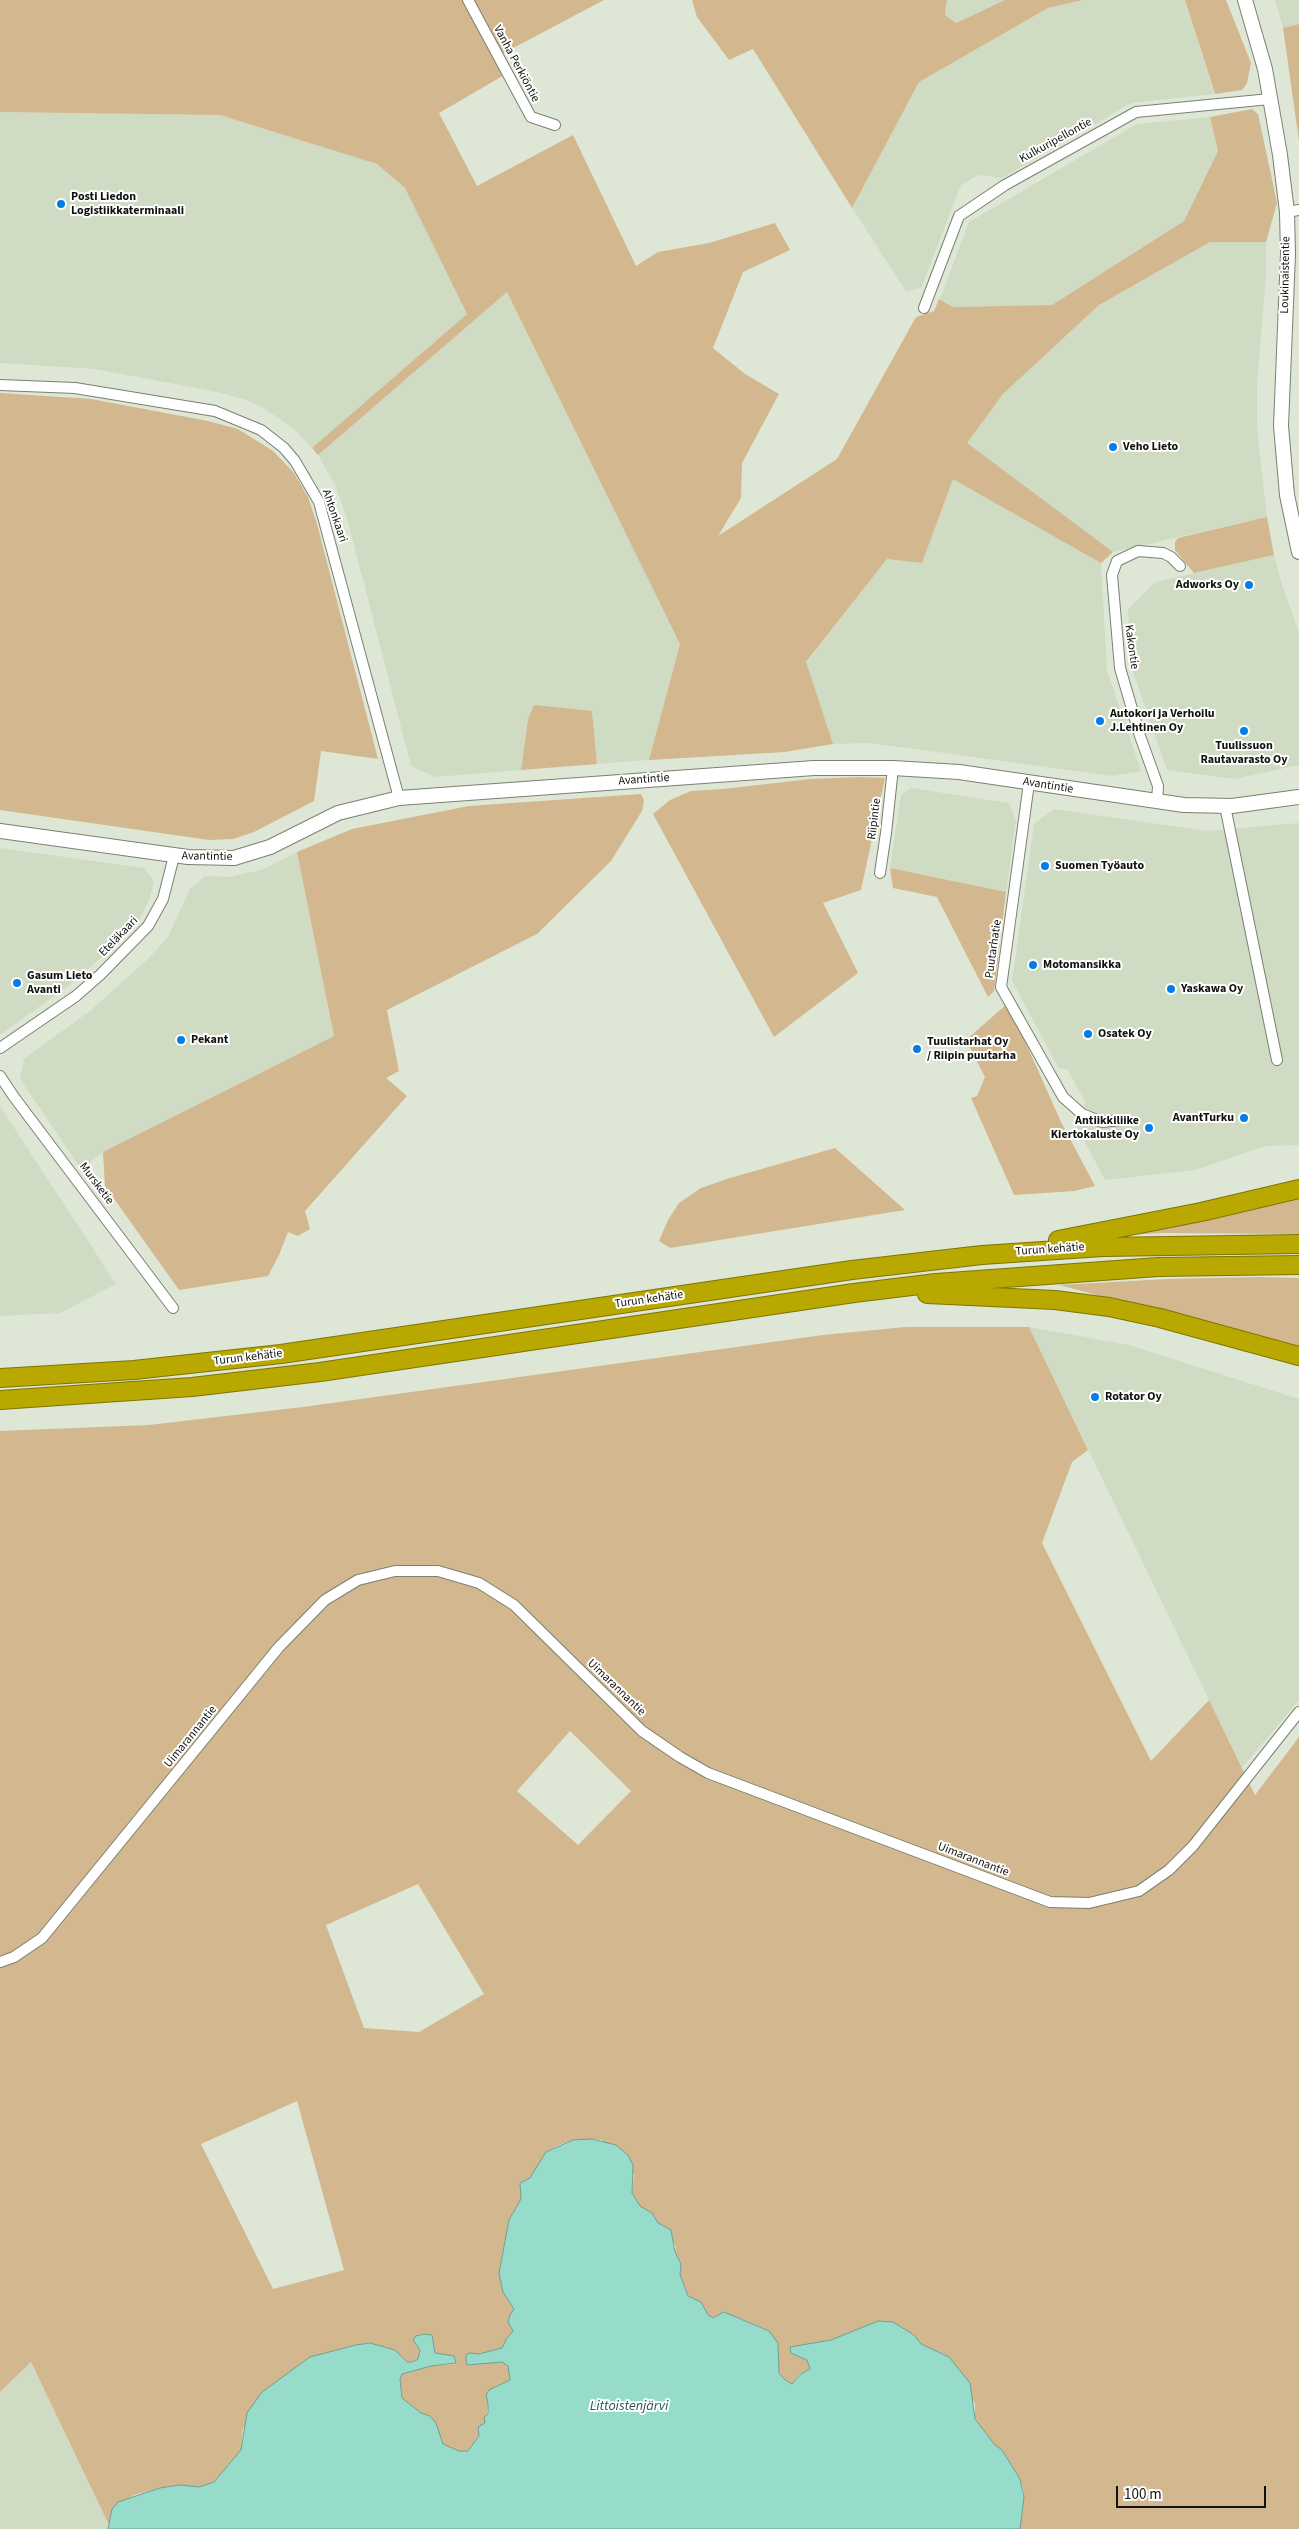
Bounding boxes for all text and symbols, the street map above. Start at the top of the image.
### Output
street label: Vanha Perkiöntie [490,23,542,105]
street label: Kulkuripellontie [1017,115,1095,167]
place label: Posti Liedon Logistiikkaterminaali [71,190,184,218]
marker: Posti Liedon Logistiikkaterminaali [55,198,67,210]
street label: Loukinaistentie [1278,236,1294,314]
place label: Veho Lieto [1123,440,1178,454]
marker: Veho Lieto [1107,441,1119,453]
street label: Ahtonkaari [318,488,350,544]
place label: Adworks Oy [1176,578,1239,592]
marker: Adworks Oy [1243,579,1255,591]
street label: Kakontie [1121,624,1141,670]
place label: Autokori ja Verhoilu J.Lehtinen Oy [1110,707,1215,735]
marker: Autokori ja Verhoilu J.Lehtinen Oy [1094,715,1106,727]
marker: Tuulissuon Rautavarasto Oy [1238,725,1250,737]
place label: Tuulissuon Rautavarasto Oy [1200,739,1288,767]
street label: Avantintie [618,771,670,789]
street label: Avantintie [1022,775,1074,797]
street label: Riipintie [865,797,885,841]
street label: Avantintie [181,849,233,865]
place label: Suomen Työauto [1055,859,1144,873]
marker: Suomen Työauto [1039,860,1051,872]
street label: Eteläkaari [96,914,142,960]
street label: Puutarhatie [983,919,1005,979]
place label: Motomansikka [1043,958,1121,972]
marker: Motomansikka [1027,959,1039,971]
place label: Gasum Lieto Avanti [27,969,92,997]
marker: Gasum Lieto Avanti [11,977,23,989]
place label: Yaskawa Oy [1181,982,1243,996]
marker: Yaskawa Oy [1165,983,1177,995]
place label: Osatek Oy [1098,1027,1152,1041]
marker: Osatek Oy [1082,1028,1094,1040]
place label: Pekant [191,1033,228,1047]
marker: Pekant [175,1034,187,1046]
place label: Tuulistarhat Oy / Riipin puutarha [927,1035,1016,1063]
marker: Tuulistarhat Oy / Riipin puutarha [911,1043,923,1055]
place label: AvantTurku [1173,1111,1234,1125]
marker: AvantTurku [1238,1112,1250,1124]
place label: Antiikkiliike Kiertokaluste Oy [1051,1114,1139,1142]
marker: Antiikkiliike Kiertokaluste Oy [1143,1122,1155,1134]
street label: Mursketie [76,1160,116,1208]
street label: Turun kehätie [1015,1240,1085,1260]
street label: Turun kehätie [614,1288,684,1312]
street label: Turun kehätie [213,1347,283,1369]
place label: Rotator Oy [1105,1390,1162,1404]
marker: Rotator Oy [1089,1391,1101,1403]
street label: Uimarannantie [584,1657,648,1719]
street label: Uimarannantie [162,1703,220,1771]
street label: Uimarannantie [935,1840,1011,1880]
water label: Littoistenjärvi [590,2399,668,2415]
scale bar [1119,2476,1269,2508]
text: 100 m [1124,2484,1162,2505]

